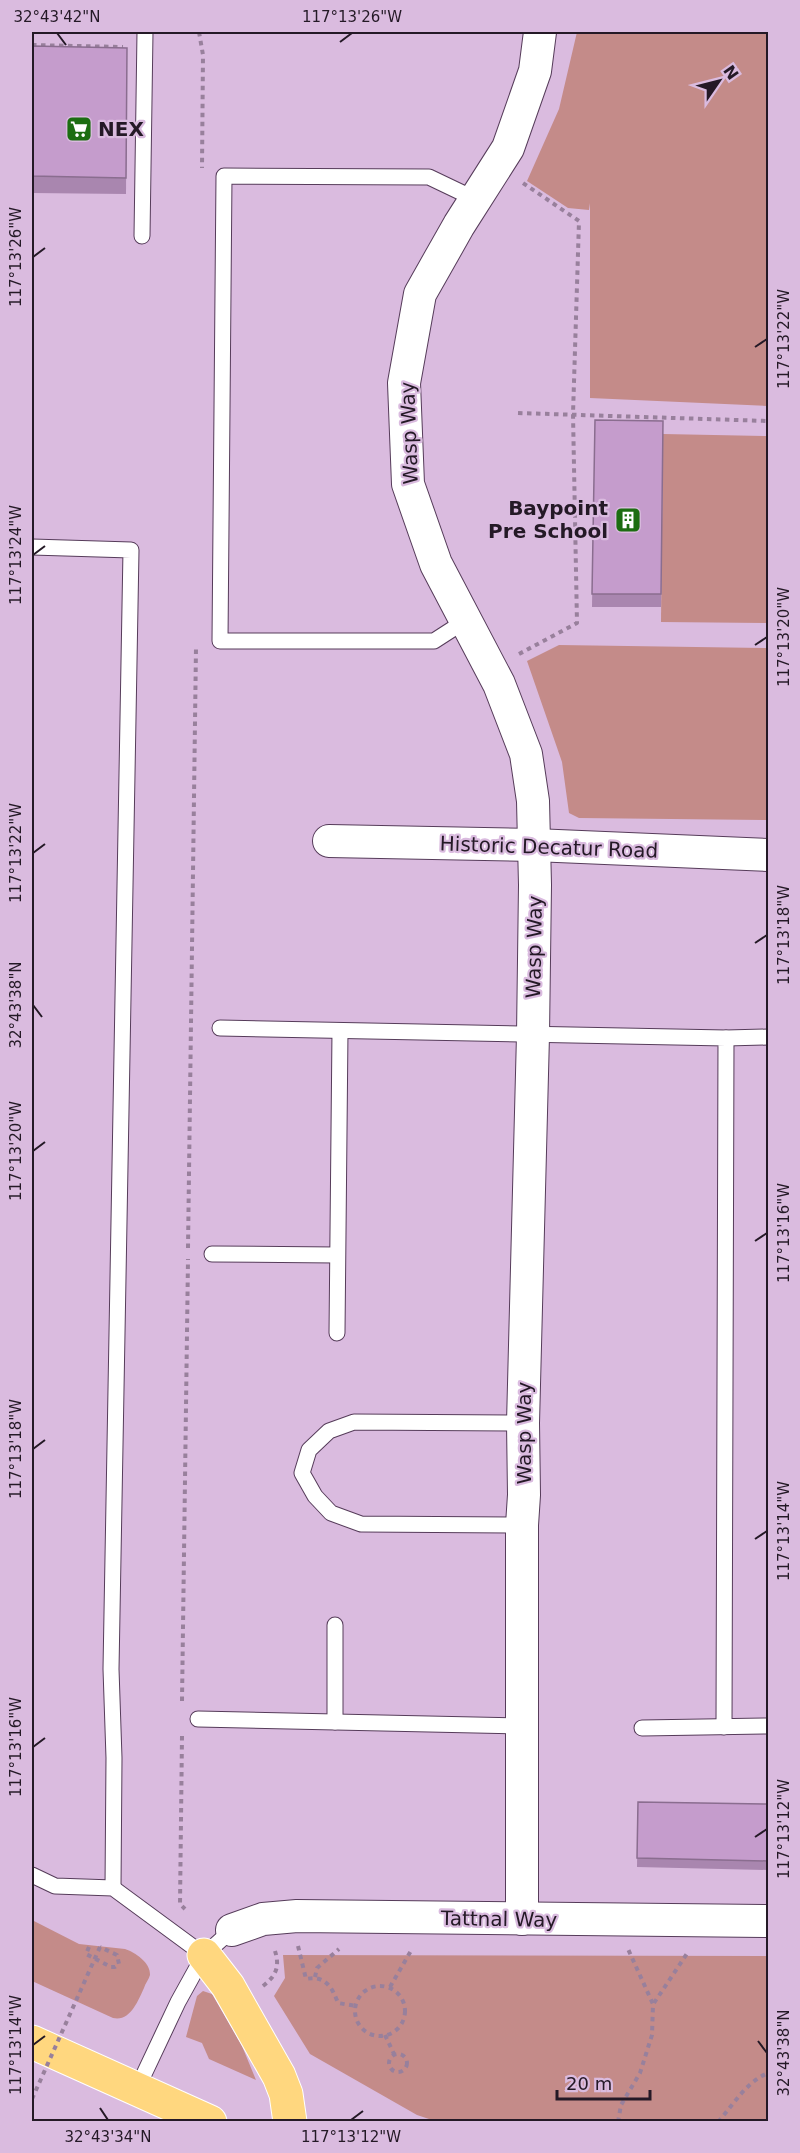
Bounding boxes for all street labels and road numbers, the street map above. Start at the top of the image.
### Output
street label: Wasp Way [395,381,423,485]
street label: Historic Decatur Road [439,831,659,863]
street label: Wasp Way [521,895,547,999]
street label: Wasp Way [512,1381,536,1484]
street label: Tattnal Way [440,1906,558,1932]

